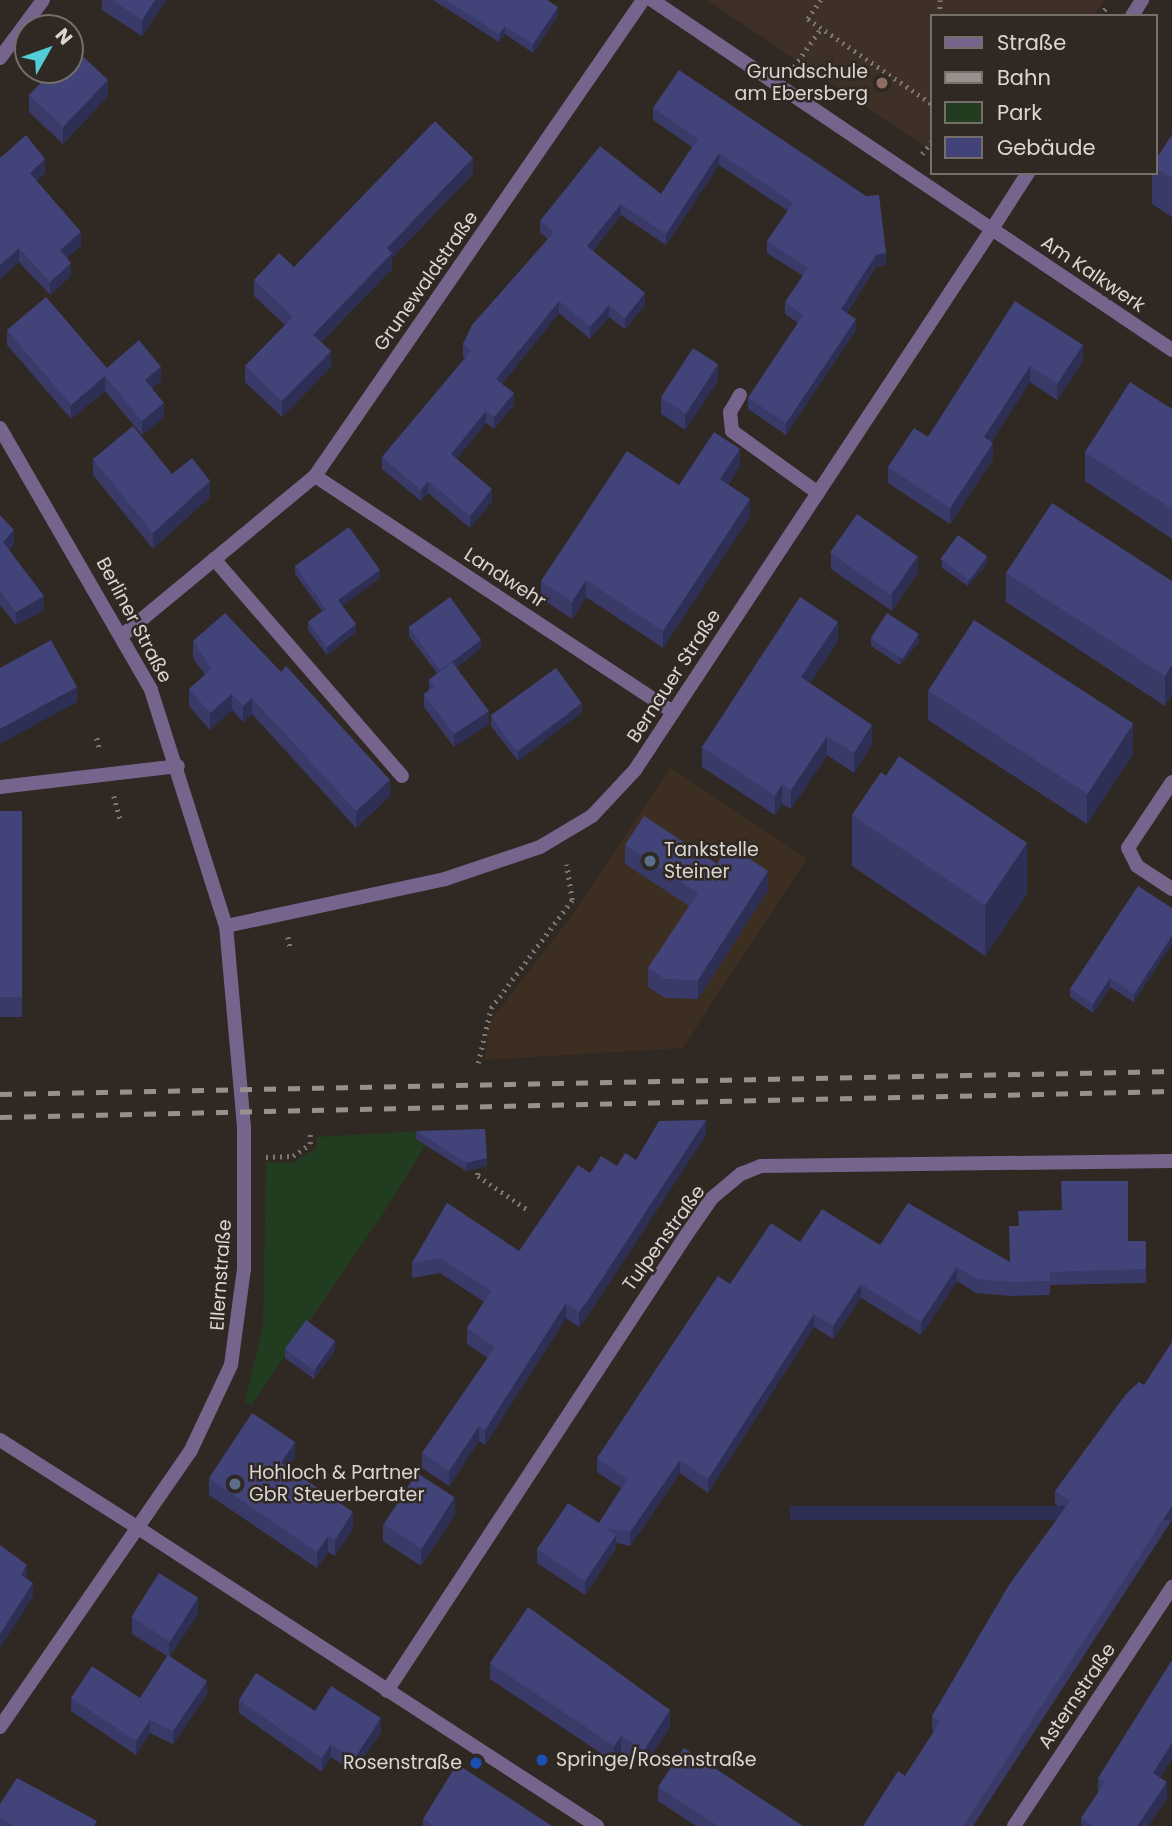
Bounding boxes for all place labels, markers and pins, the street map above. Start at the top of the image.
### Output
place label: Grundschule am Ebersberg [735,61,868,105]
marker: Grundschule am Ebersberg [874,75,890,91]
place label: Tankstelle Steiner [664,839,759,883]
marker: Tankstelle Steiner [642,853,658,869]
place label: Hohloch & Partner GbR Steuerberater [249,1462,424,1506]
marker: Hohloch & Partner GbR Steuerberater [227,1476,243,1492]
place label: Springe/Rosenstraße [556,1749,757,1771]
place label: Rosenstraße [343,1752,462,1774]
marker: Springe/Rosenstraße [534,1752,550,1768]
marker: Rosenstraße [468,1755,484,1771]

